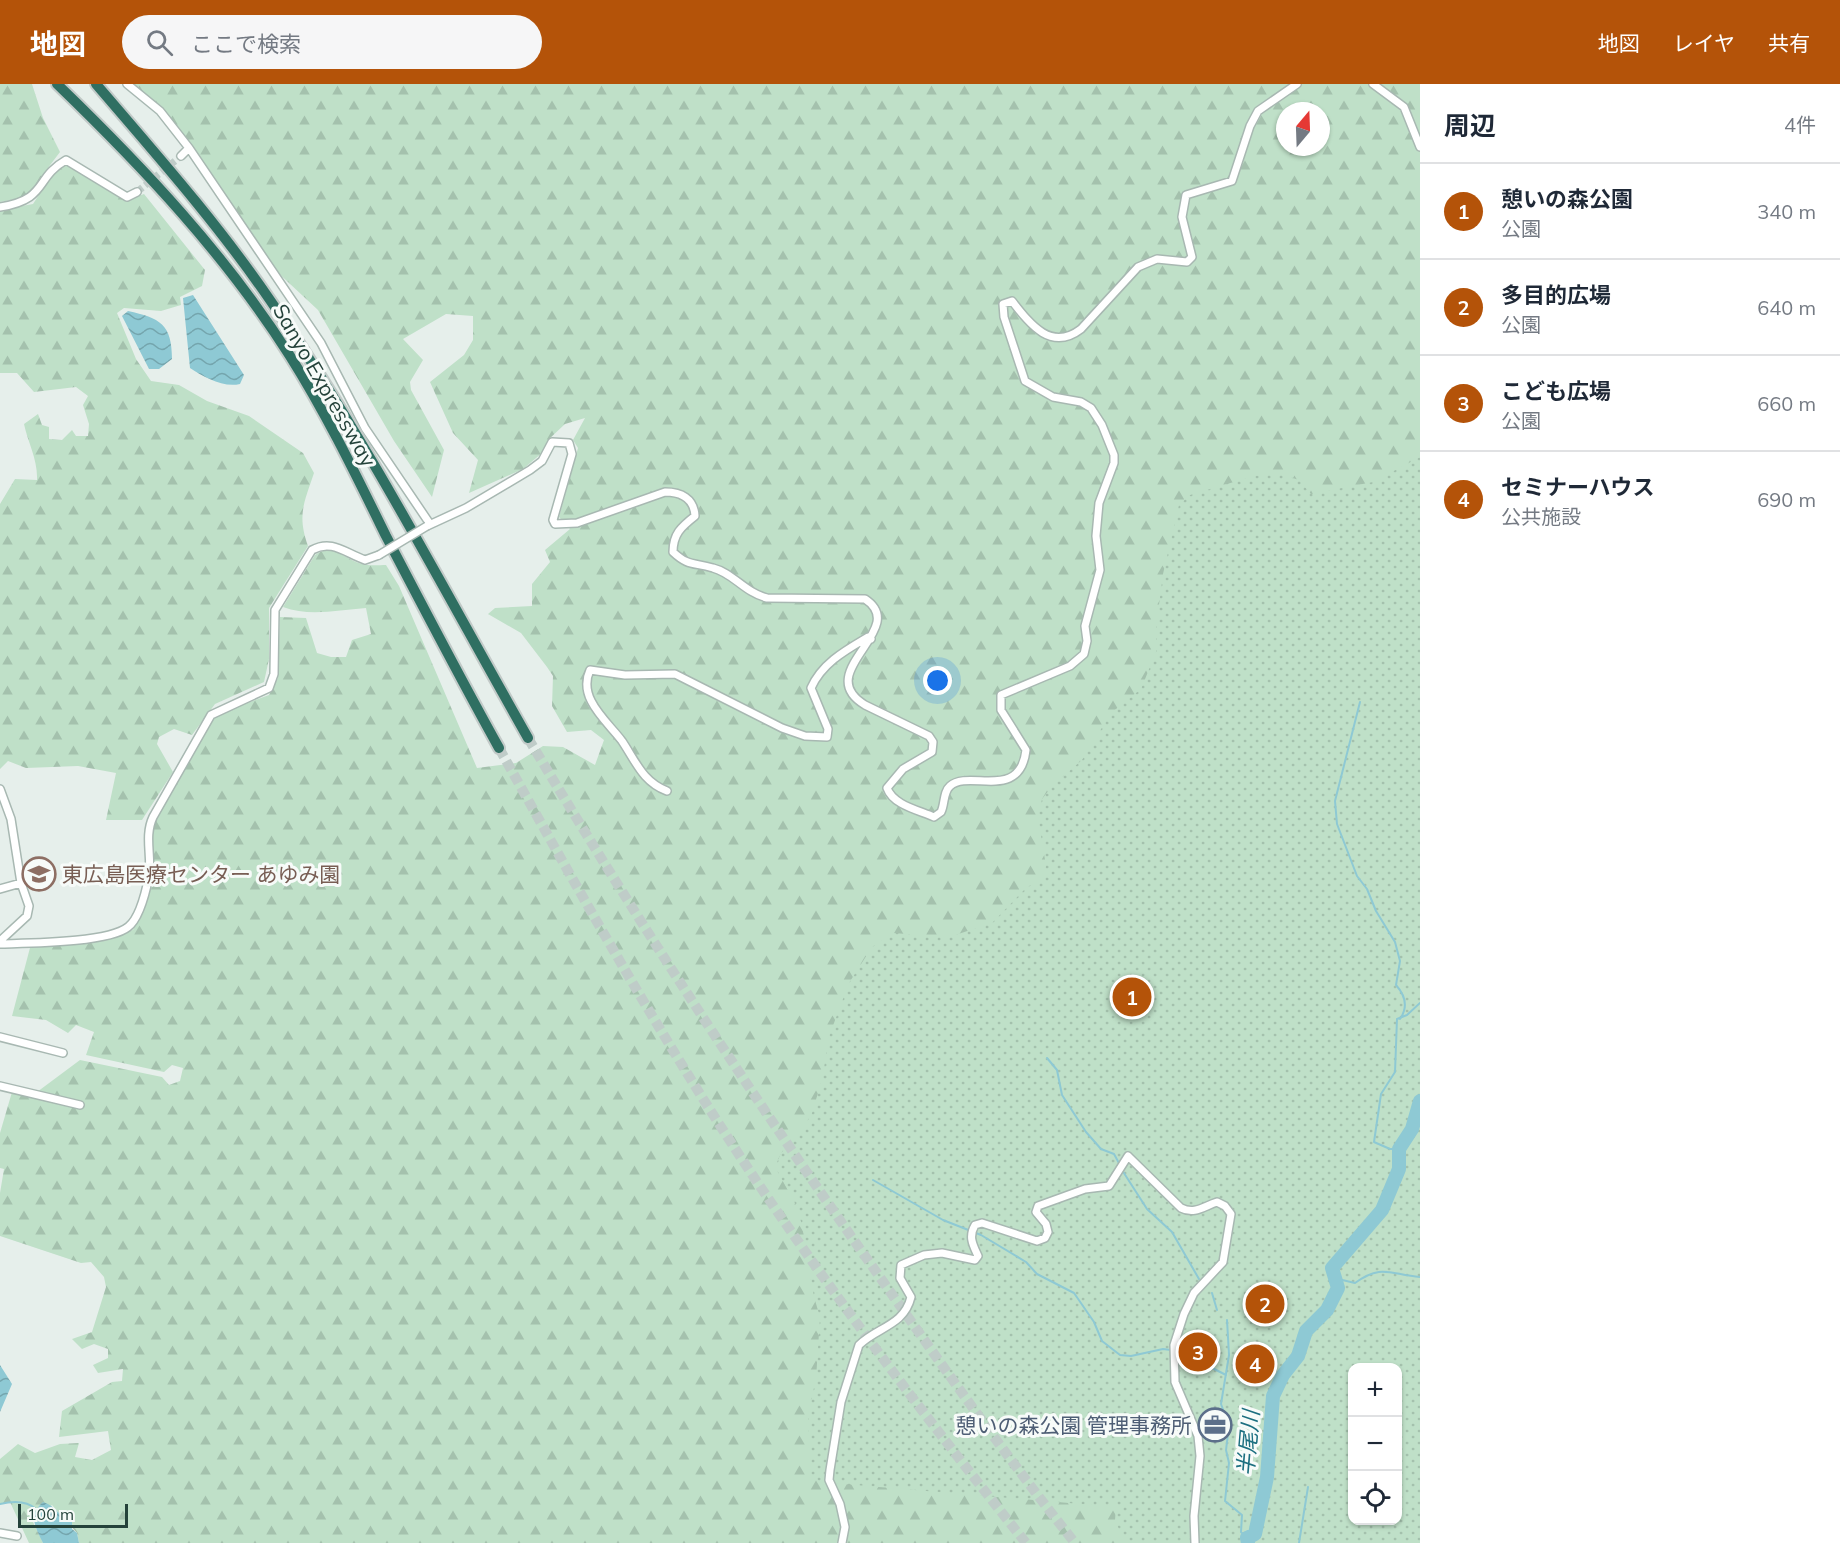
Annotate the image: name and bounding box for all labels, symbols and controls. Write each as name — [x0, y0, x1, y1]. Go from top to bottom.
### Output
search box — [122, 15, 542, 69]
text: 地図 — [30, 26, 86, 61]
icon: search — [143, 26, 176, 59]
text: ここで検索 — [191, 30, 301, 58]
text: 地図 — [1598, 30, 1640, 56]
text: レイヤ — [1673, 30, 1735, 56]
text: 共有 — [1768, 30, 1810, 56]
north arrow — [1276, 102, 1330, 156]
text: 周辺 — [1444, 109, 1496, 142]
text: 4件 — [1784, 112, 1816, 137]
text: 憩いの森公園 — [1501, 185, 1633, 213]
text: 1 — [1458, 199, 1470, 224]
text: 340 m — [1757, 199, 1816, 224]
text: 公園 — [1501, 216, 1541, 241]
text: 多目的広場 — [1501, 281, 1611, 309]
text: 2 — [1458, 295, 1470, 320]
text: 640 m — [1757, 295, 1816, 320]
street label: Sanyo Expressway — [268, 299, 382, 471]
text: 公園 — [1501, 312, 1541, 337]
text: こども広場 — [1501, 377, 1611, 405]
text: 3 — [1458, 391, 1470, 416]
text: 660 m — [1757, 391, 1816, 416]
text: 公園 — [1501, 408, 1541, 433]
text: セミナーハウス — [1501, 473, 1655, 501]
text: 4 — [1458, 487, 1470, 512]
text: 690 m — [1757, 487, 1816, 512]
text: 公共施設 — [1501, 504, 1581, 529]
your location — [923, 666, 952, 695]
school or university icon: 東広島医療センター あゆみ園 — [21, 856, 57, 892]
place label: 東広島医療センター あゆみ園 — [62, 861, 340, 887]
pin: 1 — [1112, 974, 1152, 1020]
pin: 2 — [1246, 1282, 1284, 1326]
pin: 3 — [1178, 1330, 1218, 1374]
pin: 4 — [1236, 1342, 1274, 1386]
map controls — [1348, 1363, 1402, 1525]
button: + — [1348, 1363, 1402, 1417]
office icon: 憩いの森公園 管理事務所 — [1197, 1407, 1233, 1443]
water label: 半尾川 — [1231, 1407, 1265, 1477]
place label: 憩いの森公園 管理事務所 — [956, 1412, 1192, 1438]
button: − — [1348, 1417, 1402, 1471]
button: locate — [1348, 1471, 1402, 1525]
scale bar — [18, 1501, 128, 1528]
text: 100 m — [27, 1504, 74, 1524]

